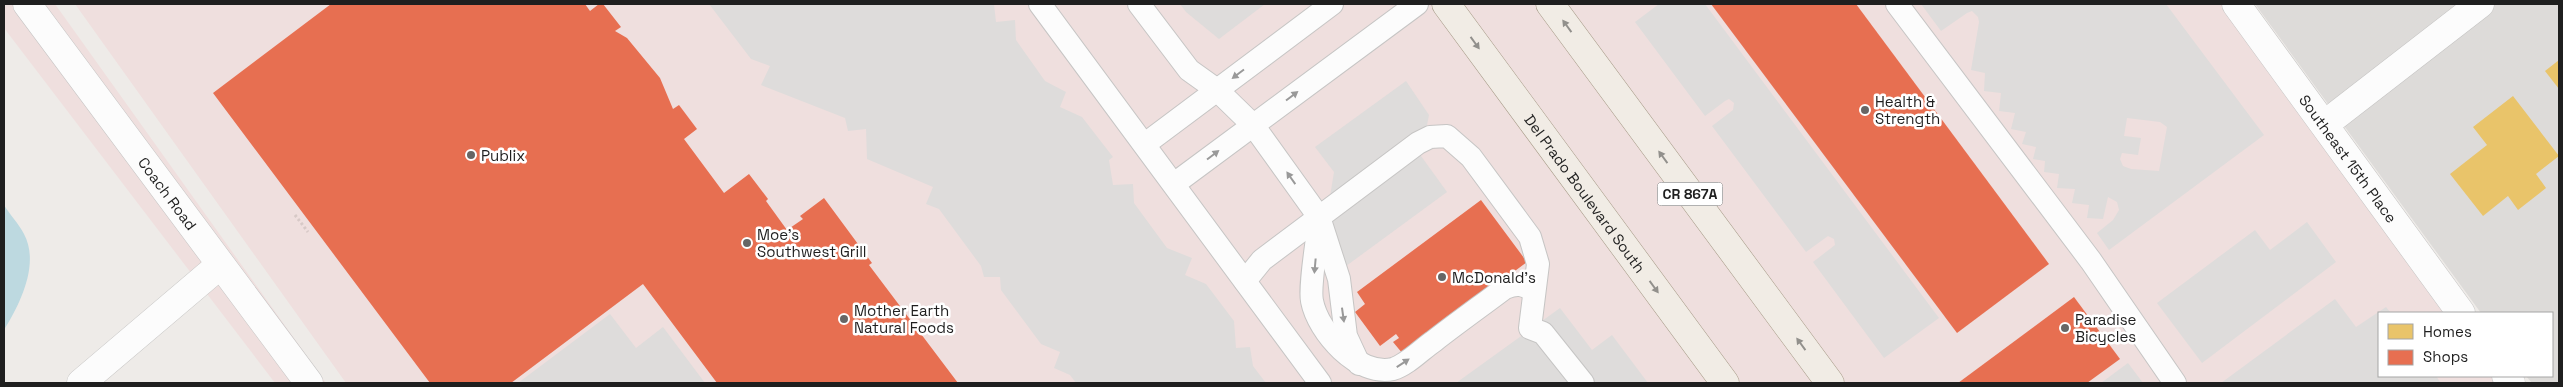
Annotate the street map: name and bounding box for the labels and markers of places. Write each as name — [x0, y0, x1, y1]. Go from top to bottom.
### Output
place label: Health & Strength — [1875, 92, 1940, 128]
marker: Health & Strength — [1859, 104, 1871, 116]
place label: Publix — [481, 146, 525, 165]
marker: Publix — [465, 149, 477, 161]
place label: Moe's Southwest Grill — [757, 225, 866, 261]
marker: Moe's Southwest Grill — [741, 237, 753, 249]
place label: McDonald's — [1452, 268, 1536, 287]
marker: McDonald's — [1436, 271, 1448, 283]
place label: Mother Earth Natural Foods — [854, 301, 954, 337]
place label: Paradise Bicycles — [2075, 310, 2137, 346]
marker: Mother Earth Natural Foods — [838, 313, 850, 325]
marker: Paradise Bicycles — [2059, 322, 2071, 334]

